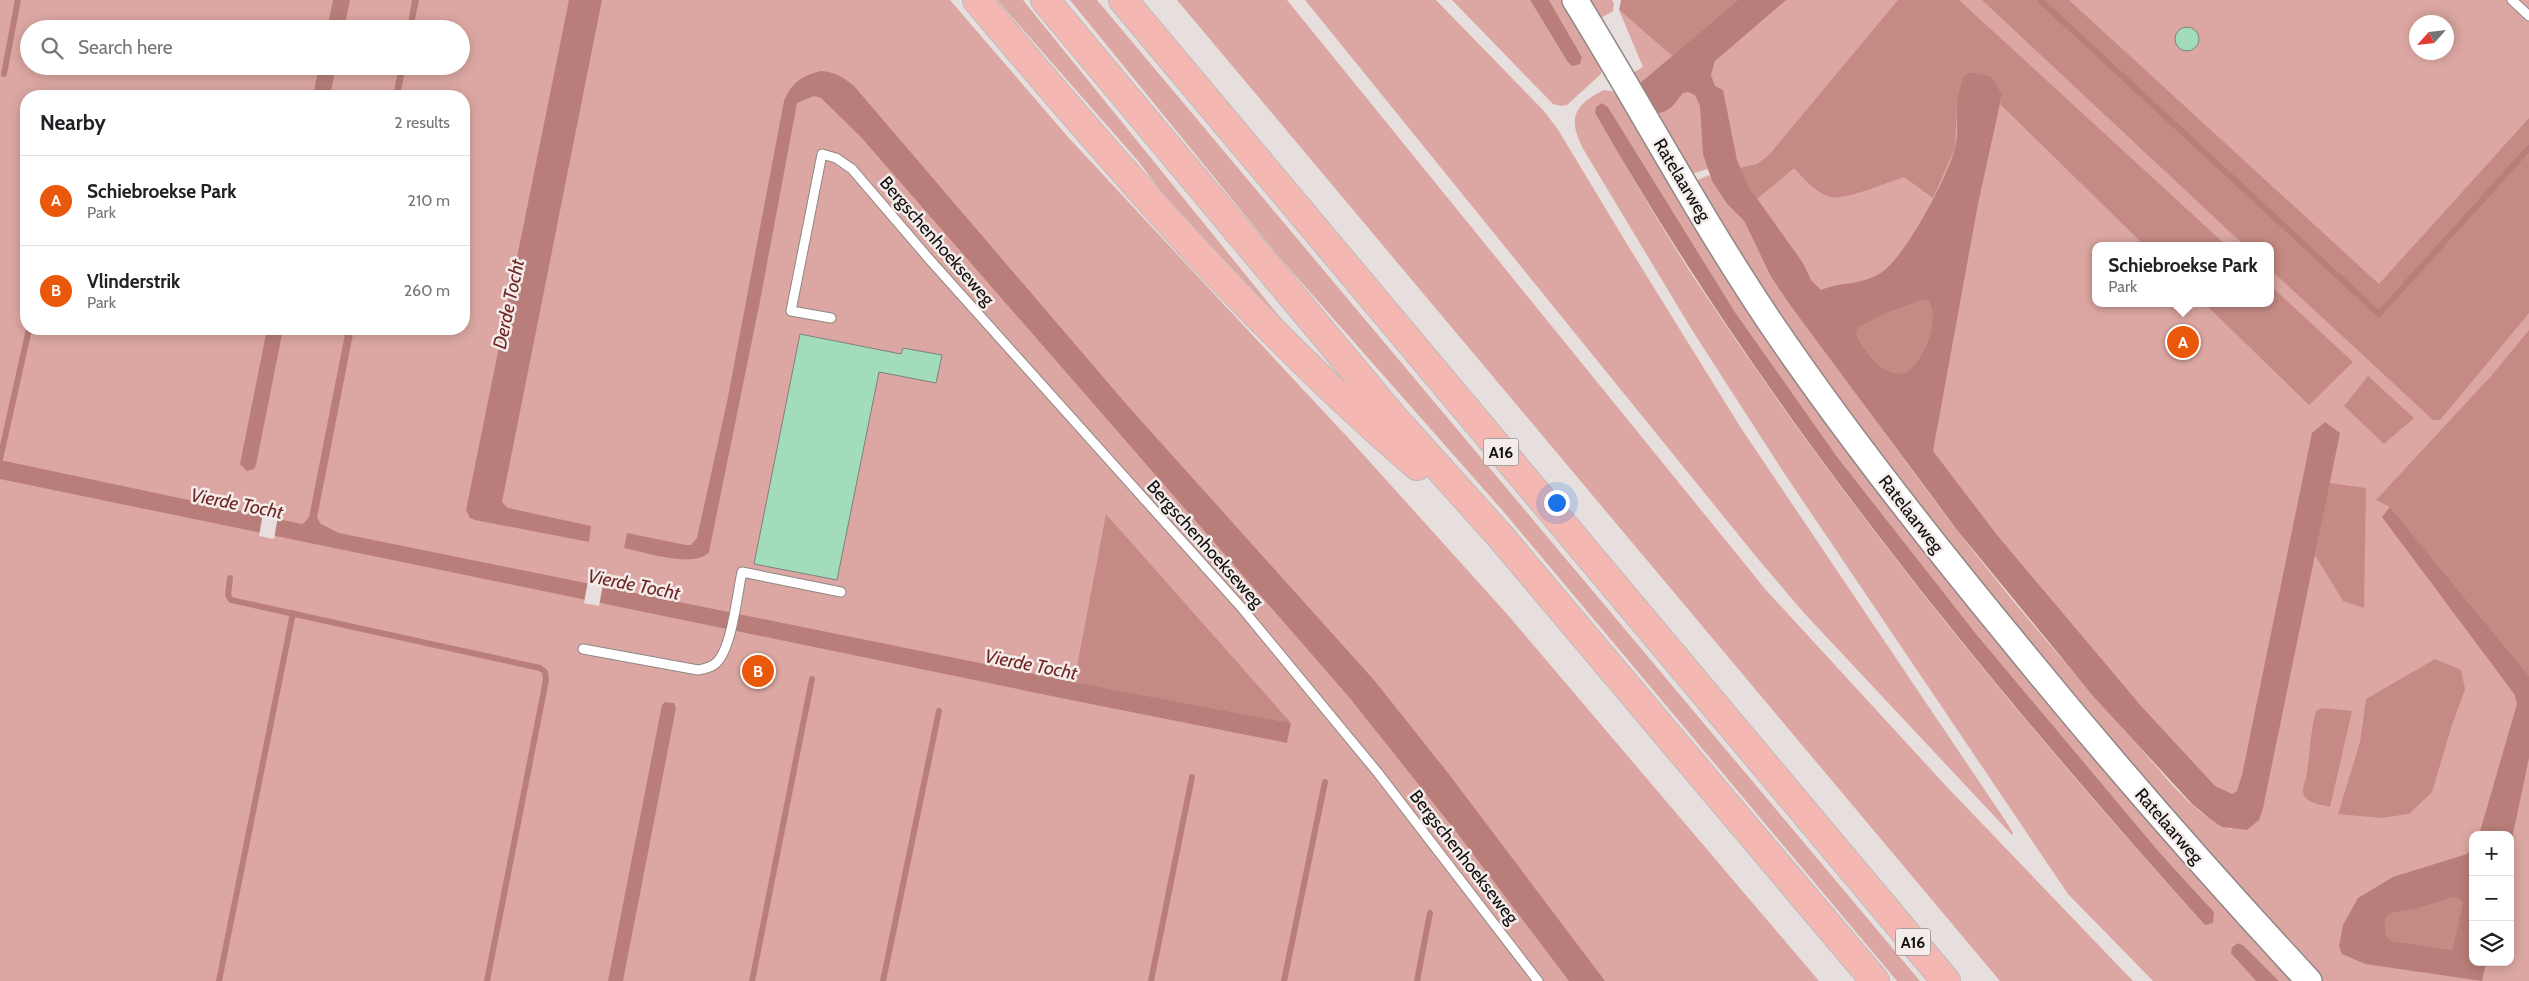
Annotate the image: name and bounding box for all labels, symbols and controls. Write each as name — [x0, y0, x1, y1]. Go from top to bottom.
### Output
north arrow — [2409, 15, 2454, 60]
search box — [20, 20, 470, 75]
icon: search — [38, 34, 66, 62]
text: Search here — [78, 36, 172, 59]
text: Nearby — [40, 110, 106, 135]
text: 2 results — [394, 113, 450, 132]
street label: Ratelaarweg — [1649, 135, 1716, 226]
street label: Bergschenhoekseweg — [875, 172, 1000, 311]
text: Schiebroekse Park — [87, 180, 236, 203]
text: A — [51, 191, 61, 210]
text: 210 m — [408, 191, 450, 210]
text: Park — [87, 203, 116, 222]
popup — [2092, 242, 2274, 307]
text: Schiebroekse Park — [2108, 254, 2258, 277]
water label: Derde Tocht — [488, 256, 529, 351]
text: Vlinderstrik — [87, 270, 180, 293]
text: Park — [2108, 277, 2137, 296]
text: B — [51, 281, 61, 300]
text: 260 m — [404, 281, 450, 300]
text: Park — [87, 293, 116, 312]
pin: A — [2167, 323, 2199, 361]
road number: A16 — [1484, 438, 1518, 466]
street label: Ratelaarweg — [1874, 471, 1949, 558]
street label: Bergschenhoekseweg — [1142, 476, 1269, 613]
water label: Vierde Tocht — [189, 483, 286, 524]
your location — [1544, 490, 1570, 516]
water label: Vierde Tocht — [586, 564, 683, 605]
water label: Vierde Tocht — [983, 644, 1080, 685]
pin: B — [742, 652, 774, 690]
street label: Ratelaarweg — [2130, 784, 2208, 869]
street label: Bergschenhoekseweg — [1405, 786, 1524, 929]
map controls — [2469, 831, 2514, 966]
button: + — [2469, 831, 2514, 876]
button: − — [2469, 876, 2514, 921]
button: layers — [2469, 921, 2514, 966]
road number: A16 — [1896, 929, 1930, 956]

